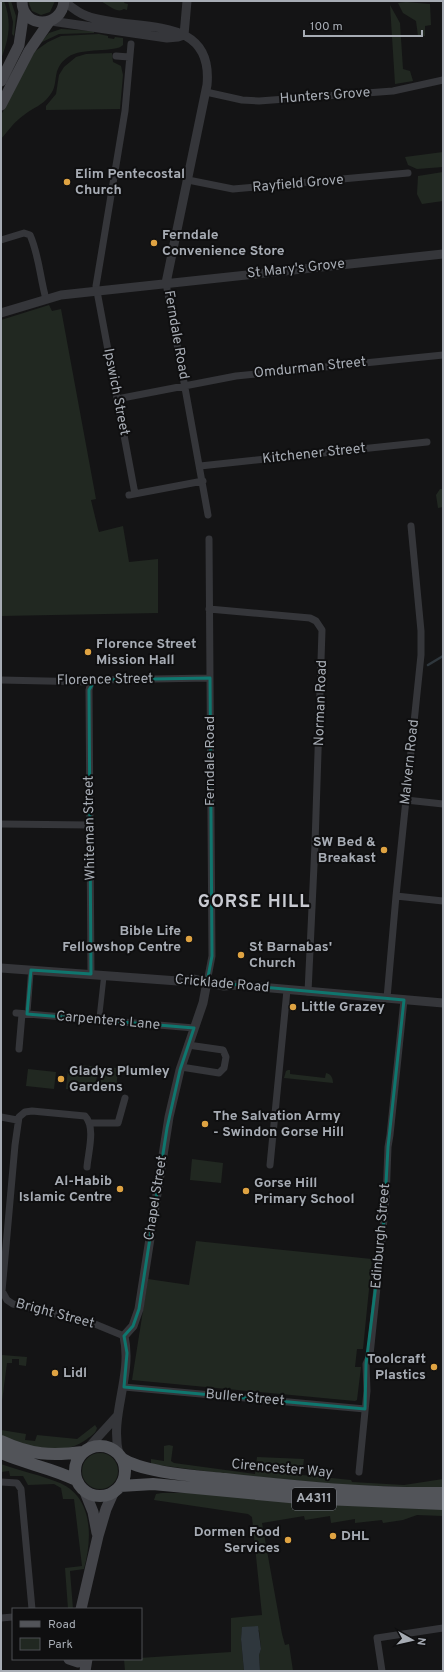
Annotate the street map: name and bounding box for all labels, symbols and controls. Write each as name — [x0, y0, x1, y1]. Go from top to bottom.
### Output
scale bar — [304, 12, 422, 38]
text: 100 m — [310, 19, 343, 35]
street label: Hunters Grove — [279, 84, 371, 108]
place label: Elim Pentecostal Church — [75, 166, 185, 199]
street label: Rayfield Grove — [252, 172, 344, 196]
marker: Elim Pentecostal Church — [62, 177, 72, 187]
place label: Ferndale Convenience Store — [162, 227, 285, 260]
marker: Ferndale Convenience Store — [149, 238, 159, 248]
street label: St Mary's Grove — [246, 255, 346, 283]
street label: Ferndale Road — [160, 289, 192, 381]
street label: Ipswich Street — [99, 347, 133, 437]
street label: Omdurman Street — [253, 354, 367, 382]
street label: Kitchener Street — [262, 440, 366, 468]
place label: Florence Street Mission Hall — [96, 636, 197, 669]
marker: Florence Street Mission Hall — [83, 647, 93, 657]
street label: Norman Road — [311, 660, 331, 746]
street label: Florence Street — [57, 671, 153, 689]
street label: Ferndale Road — [202, 716, 219, 806]
street label: Malvern Road — [397, 719, 423, 805]
street label: Whiteman Street — [81, 775, 99, 881]
place label: SW Bed & Breakast — [313, 834, 376, 867]
marker: SW Bed & Breakast — [379, 845, 389, 855]
district label: GORSE HILL — [198, 891, 310, 914]
place label: Bible Life Fellowshop Centre — [62, 923, 181, 956]
marker: Bible Life Fellowshop Centre — [184, 934, 194, 944]
place label: St Barnabas' Church — [249, 939, 332, 972]
marker: St Barnabas' Church — [236, 950, 246, 960]
street label: Cricklade Road — [174, 971, 270, 997]
place label: Little Grazey — [301, 999, 385, 1016]
marker: Little Grazey — [288, 1002, 298, 1012]
street label: Carpenters Lane — [55, 1008, 161, 1034]
place label: Gladys Plumley Gardens — [69, 1063, 170, 1096]
marker: Gladys Plumley Gardens — [56, 1074, 66, 1084]
place label: The Salvation Army - Swindon Gorse Hill — [213, 1108, 344, 1141]
marker: The Salvation Army - Swindon Gorse Hill — [200, 1119, 210, 1129]
street label: Chapel Street — [141, 1154, 171, 1242]
place label: Al-Habib Islamic Centre — [19, 1173, 112, 1206]
place label: Gorse Hill Primary School — [254, 1175, 355, 1208]
street label: Edinburgh Street — [368, 1183, 394, 1289]
marker: Al-Habib Islamic Centre — [115, 1184, 125, 1194]
marker: Gorse Hill Primary School — [241, 1186, 251, 1196]
street label: Bright Street — [14, 1295, 96, 1333]
place label: Toolcraft Plastics — [367, 1351, 426, 1384]
marker: Toolcraft Plastics — [429, 1362, 439, 1372]
place label: Lidl — [63, 1365, 87, 1382]
marker: Lidl — [50, 1368, 60, 1378]
street label: Buller Street — [205, 1386, 285, 1410]
street label: Cirencester Way — [231, 1456, 333, 1482]
road number: A4311 — [292, 1488, 336, 1510]
place label: Dormen Food Services — [194, 1524, 280, 1557]
place label: DHL — [341, 1528, 369, 1545]
marker: DHL — [328, 1531, 338, 1541]
marker: Dormen Food Services — [283, 1535, 293, 1545]
legend — [12, 1608, 142, 1660]
text: Road — [48, 1617, 76, 1633]
north arrow — [392, 1620, 432, 1660]
text: N — [413, 1636, 428, 1646]
text: Park — [48, 1637, 73, 1653]

